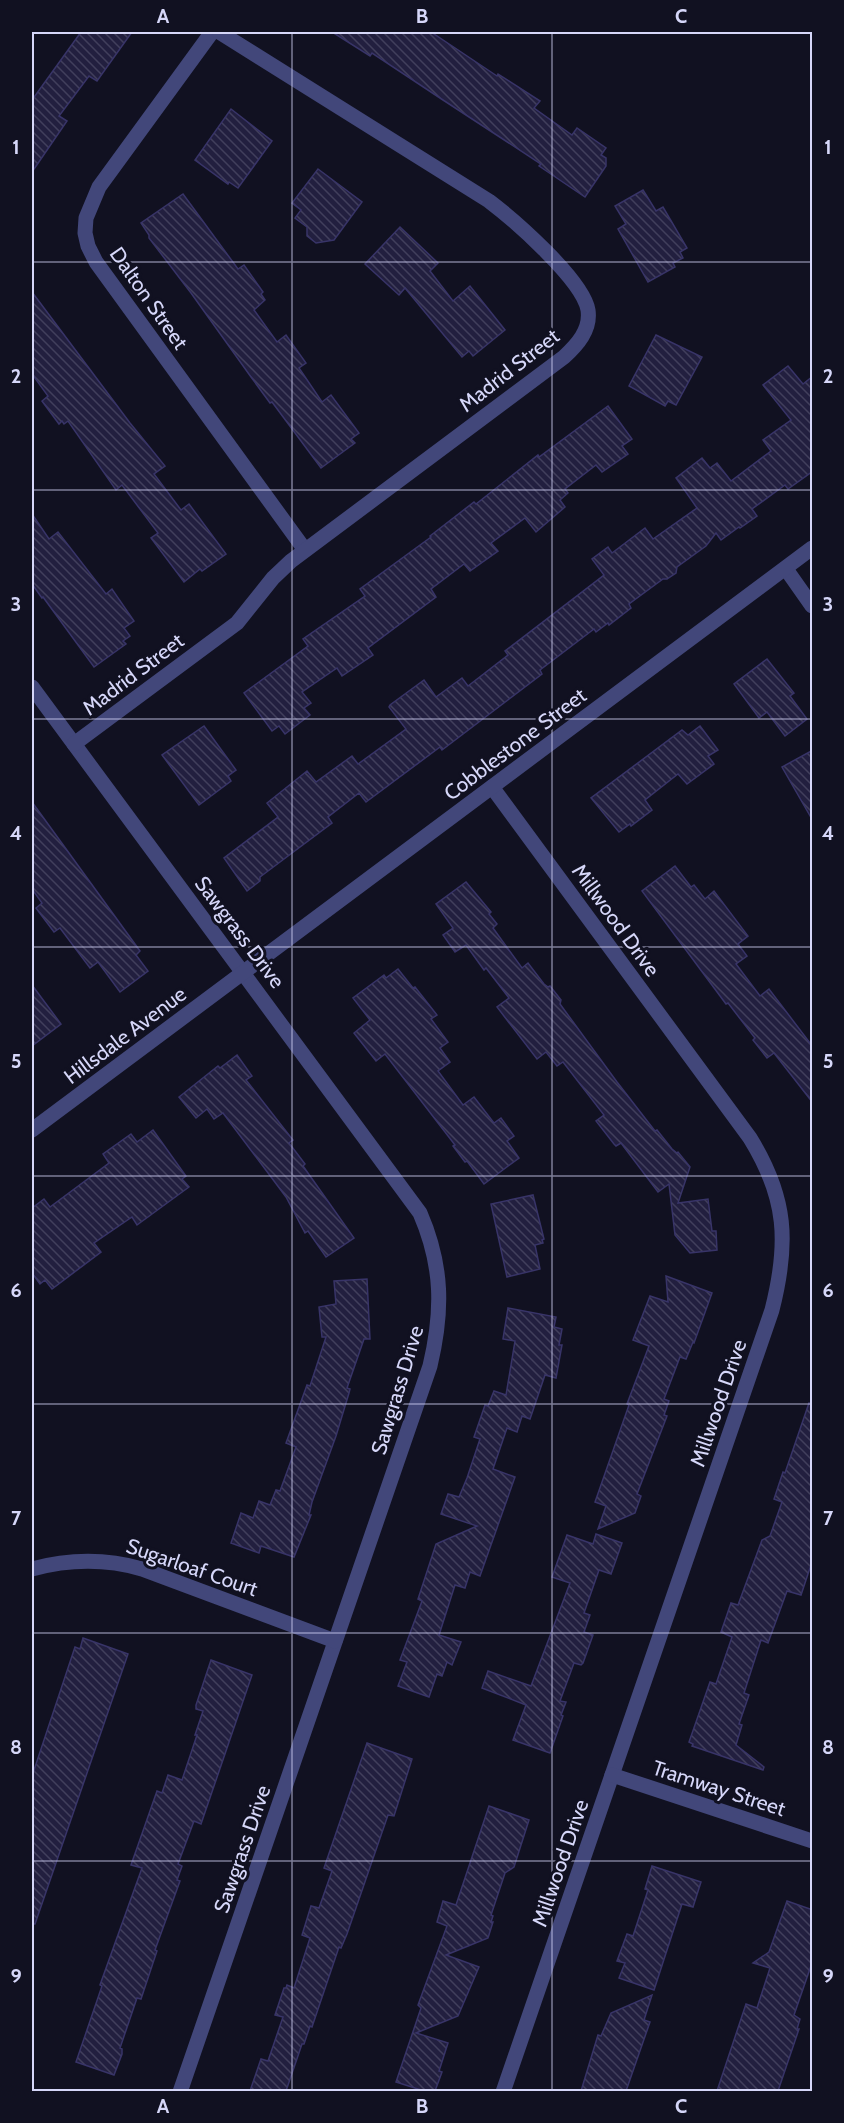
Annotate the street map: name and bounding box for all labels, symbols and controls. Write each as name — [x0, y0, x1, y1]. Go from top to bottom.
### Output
text: A — [157, 4, 170, 28]
text: B — [416, 4, 428, 28]
text: C — [675, 4, 687, 28]
text: 1 — [12, 135, 20, 159]
text: 1 — [824, 135, 832, 159]
street label: Dalton Street — [105, 242, 193, 354]
street label: Madrid Street — [454, 323, 564, 417]
text: 2 — [11, 364, 21, 388]
text: 2 — [823, 364, 833, 388]
text: 3 — [11, 592, 21, 616]
text: 3 — [823, 592, 833, 616]
street label: Madrid Street — [78, 628, 188, 720]
street label: Cobblestone Street — [439, 682, 591, 806]
text: 4 — [10, 821, 22, 845]
text: 4 — [822, 821, 834, 845]
street label: Millwood Drive — [567, 859, 665, 981]
street label: Sawgrass Drive — [190, 871, 290, 993]
street label: Hillsdale Avenue — [59, 981, 191, 1089]
text: 5 — [11, 1049, 21, 1073]
text: 5 — [823, 1049, 833, 1073]
text: 6 — [10, 1278, 22, 1302]
text: 6 — [822, 1278, 834, 1302]
street label: Sawgrass Drive — [366, 1322, 429, 1458]
street label: Millwood Drive — [685, 1336, 752, 1470]
text: 7 — [11, 1506, 22, 1530]
text: 7 — [823, 1506, 834, 1530]
street label: Sugarloaf Court — [123, 1533, 261, 1601]
text: 8 — [10, 1735, 22, 1759]
text: 8 — [822, 1735, 834, 1759]
street label: Tramway Street — [649, 1755, 789, 1821]
street label: Sawgrass Drive — [208, 1782, 276, 1916]
street label: Millwood Drive — [527, 1796, 594, 1930]
text: 9 — [10, 1964, 22, 1988]
text: 9 — [822, 1964, 834, 1988]
text: A — [157, 2094, 170, 2118]
text: B — [416, 2094, 428, 2118]
text: C — [675, 2094, 687, 2118]

